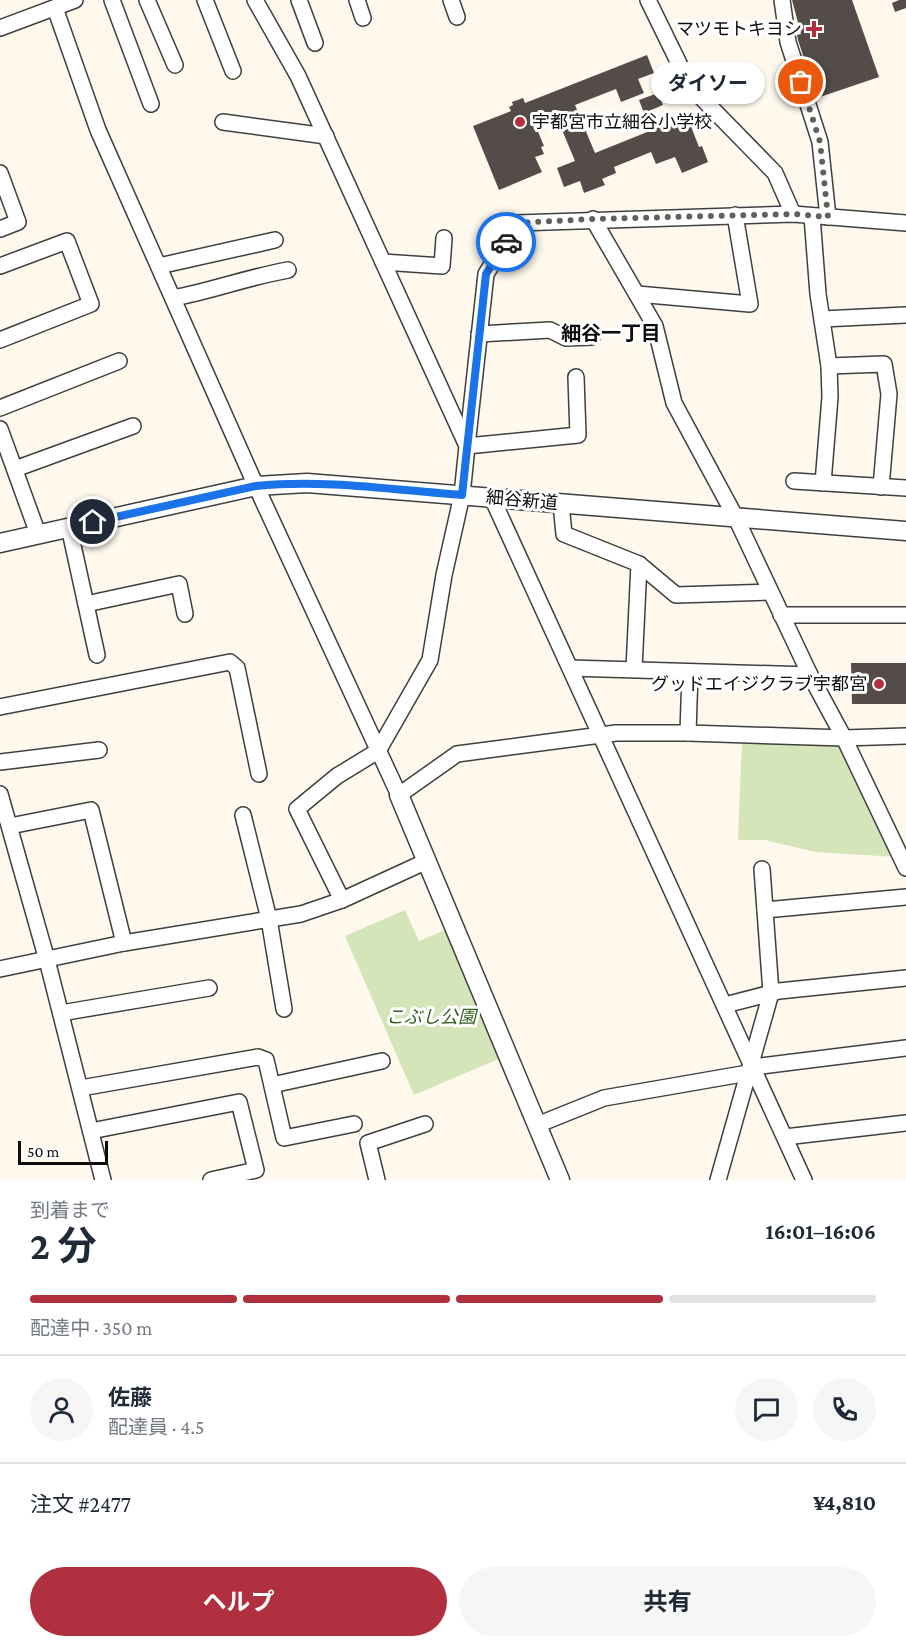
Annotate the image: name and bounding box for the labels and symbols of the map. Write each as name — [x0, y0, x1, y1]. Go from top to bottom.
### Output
place label: マツモトキヨシ — [676, 19, 802, 39]
marker: マツモトキヨシ — [807, 22, 821, 36]
pin — [775, 56, 826, 107]
callout: ダイソー — [651, 61, 765, 103]
place label: 宇都宮市立細谷小学校 — [532, 112, 712, 132]
marker: 宇都宮市立細谷小学校 — [513, 115, 527, 129]
courier — [476, 212, 536, 272]
district label: 細谷一丁目 — [561, 322, 661, 344]
street label: 細谷新道 — [485, 487, 559, 513]
pin — [67, 496, 118, 547]
place label: グッドエイジクラブ宇都宮 — [651, 674, 867, 694]
marker: グッドエイジクラブ宇都宮 — [872, 677, 886, 691]
park label: こぶし公園 — [386, 1007, 479, 1027]
scale bar — [18, 1138, 108, 1166]

